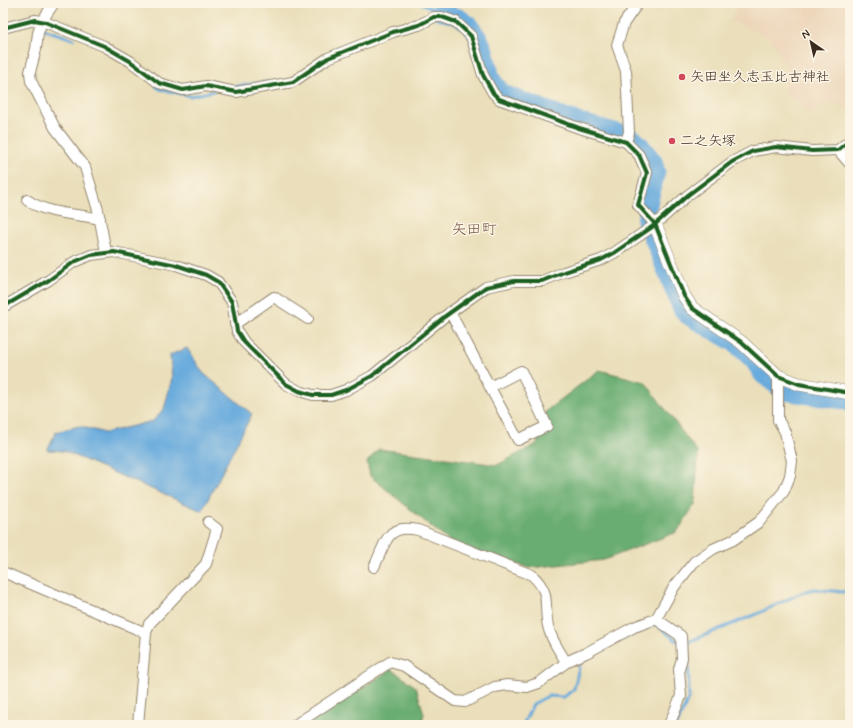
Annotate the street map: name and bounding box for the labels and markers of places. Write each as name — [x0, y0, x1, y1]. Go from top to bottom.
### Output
place label: 矢田坐久志玉比古神社 — [690, 68, 830, 86]
marker: 矢田坐久志玉比古神社 — [677, 72, 687, 82]
place label: 二之矢塚 — [680, 132, 736, 150]
marker: 二之矢塚 — [667, 136, 677, 146]

